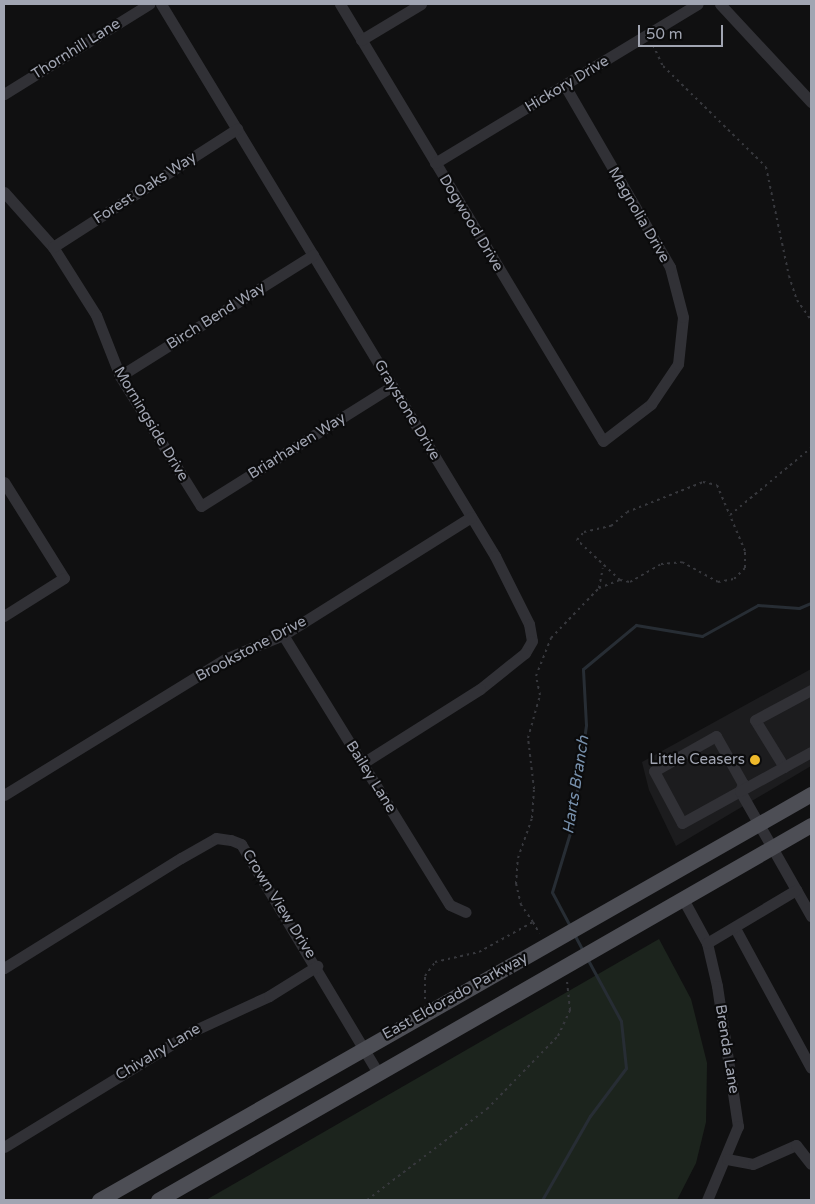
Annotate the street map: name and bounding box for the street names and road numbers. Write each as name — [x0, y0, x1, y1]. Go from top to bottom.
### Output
street label: Thornhill Lane — [28, 15, 124, 83]
street label: Hickory Drive — [522, 52, 612, 116]
street label: Forest Oaks Way — [90, 148, 200, 228]
street label: Magnolia Drive — [604, 164, 674, 266]
street label: Dogwood Drive — [435, 171, 507, 275]
street label: Birch Bend Way — [163, 278, 269, 354]
street label: Graystone Drive — [370, 357, 444, 463]
street label: Morningside Drive — [110, 363, 192, 485]
street label: Briarhaven Way — [245, 409, 349, 483]
street label: Brookstone Drive — [193, 612, 309, 686]
street label: Bailey Lane — [342, 738, 400, 816]
street label: Crown View Drive — [238, 846, 320, 962]
street label: East Eldorado Parkway — [379, 949, 531, 1043]
street label: Brenda Lane — [711, 1003, 743, 1095]
street label: Chivalry Lane — [112, 1020, 204, 1084]

